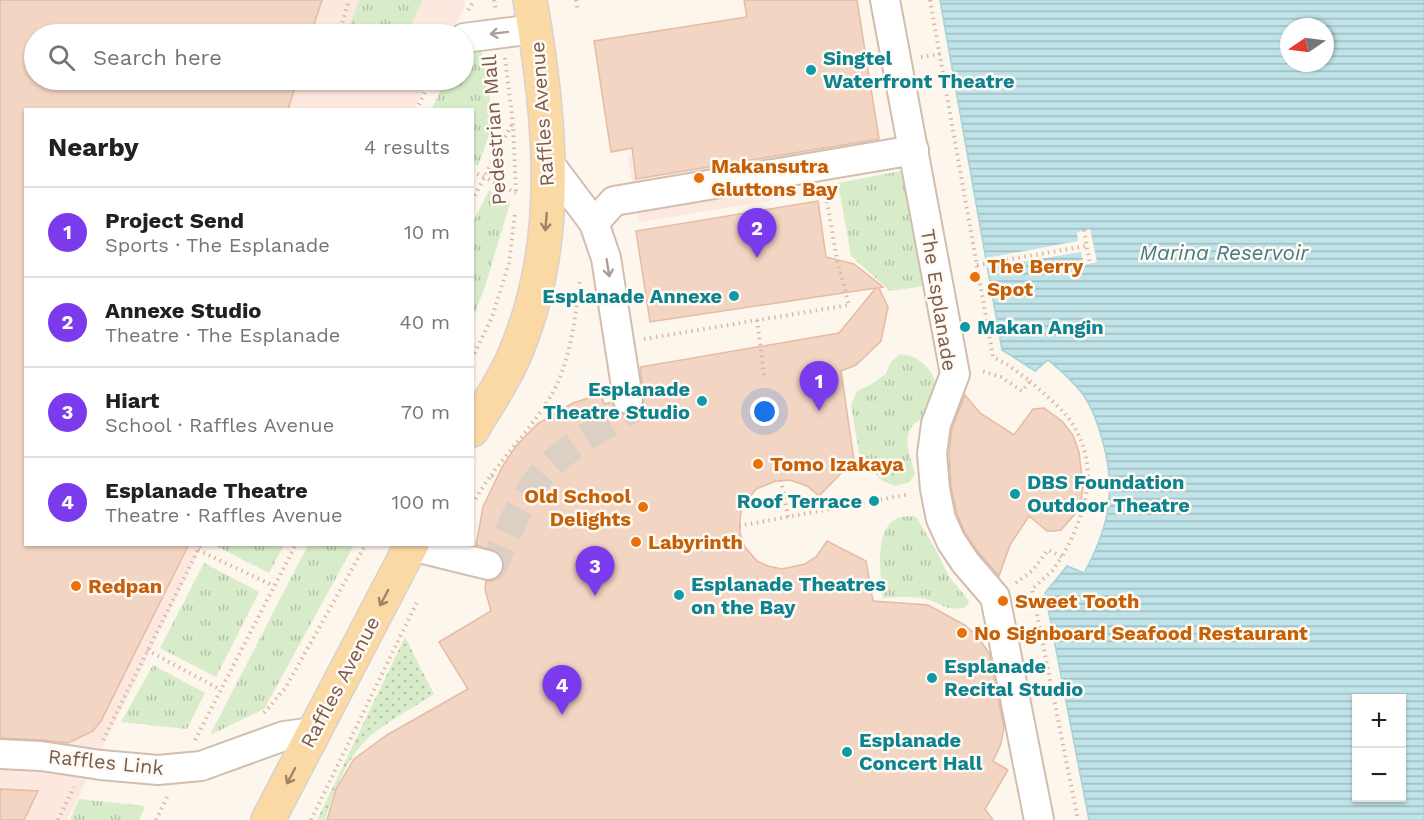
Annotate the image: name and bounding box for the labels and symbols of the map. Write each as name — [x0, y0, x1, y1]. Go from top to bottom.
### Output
north arrow — [1280, 18, 1334, 72]
one-way arrow — [490, 28, 510, 39]
street label: Raffles Avenue — [525, 41, 559, 187]
place label: Singtel Waterfront Theatre — [823, 46, 1015, 93]
street label: Pedestrian Mall — [477, 54, 511, 206]
marker: Singtel Waterfront Theatre — [804, 63, 818, 77]
place label: Makansutra Gluttons Bay — [711, 154, 838, 201]
marker: Makansutra Gluttons Bay — [692, 171, 706, 185]
pin: 2 — [738, 208, 777, 258]
one-way arrow — [540, 211, 551, 231]
street label: The Esplanade — [916, 227, 962, 373]
water label: Marina Reservoir — [1140, 240, 1309, 265]
place label: The Berry Spot — [987, 254, 1084, 301]
one-way arrow — [602, 257, 613, 277]
marker: The Berry Spot — [968, 270, 982, 284]
place label: Esplanade Annexe — [542, 284, 722, 308]
marker: Esplanade Annexe — [727, 289, 741, 303]
place label: Makan Angin — [977, 315, 1104, 339]
marker: Makan Angin — [958, 320, 972, 334]
pin: 1 — [800, 362, 838, 411]
place label: Esplanade Theatre Studio — [543, 377, 690, 424]
marker: Esplanade Theatre Studio — [695, 394, 709, 408]
your location — [750, 397, 779, 426]
place label: Tomo Izakaya — [770, 452, 904, 476]
marker: Tomo Izakaya — [751, 457, 765, 471]
place label: DBS Foundation Outdoor Theatre — [1027, 470, 1190, 517]
place label: Old School Delights — [524, 484, 631, 531]
marker: DBS Foundation Outdoor Theatre — [1008, 487, 1022, 501]
place label: Roof Terrace — [737, 489, 862, 513]
marker: Roof Terrace — [867, 494, 881, 508]
marker: Old School Delights — [636, 500, 650, 514]
place label: Labyrinth — [648, 530, 743, 554]
marker: Labyrinth — [629, 535, 643, 549]
pin: 3 — [576, 546, 614, 596]
place label: Esplanade Theatres on the Bay — [691, 572, 886, 619]
place label: Redpan — [88, 574, 162, 598]
marker: Redpan — [69, 579, 83, 593]
one-way arrow — [378, 588, 389, 606]
marker: Esplanade Theatres on the Bay — [672, 588, 686, 602]
place label: Sweet Tooth — [1015, 589, 1139, 613]
marker: Sweet Tooth — [996, 594, 1010, 608]
street label: Raffles Avenue — [295, 612, 385, 752]
place label: No Signboard Seafood Restaurant — [974, 621, 1308, 645]
marker: No Signboard Seafood Restaurant — [955, 626, 969, 640]
place label: Esplanade Recital Studio — [944, 654, 1083, 701]
pin: 4 — [542, 666, 582, 715]
marker: Esplanade Recital Studio — [925, 671, 939, 685]
place label: Esplanade Concert Hall — [859, 728, 983, 775]
street label: Raffles Link — [47, 744, 165, 780]
marker: Esplanade Concert Hall — [840, 745, 854, 759]
one-way arrow — [285, 767, 297, 784]

